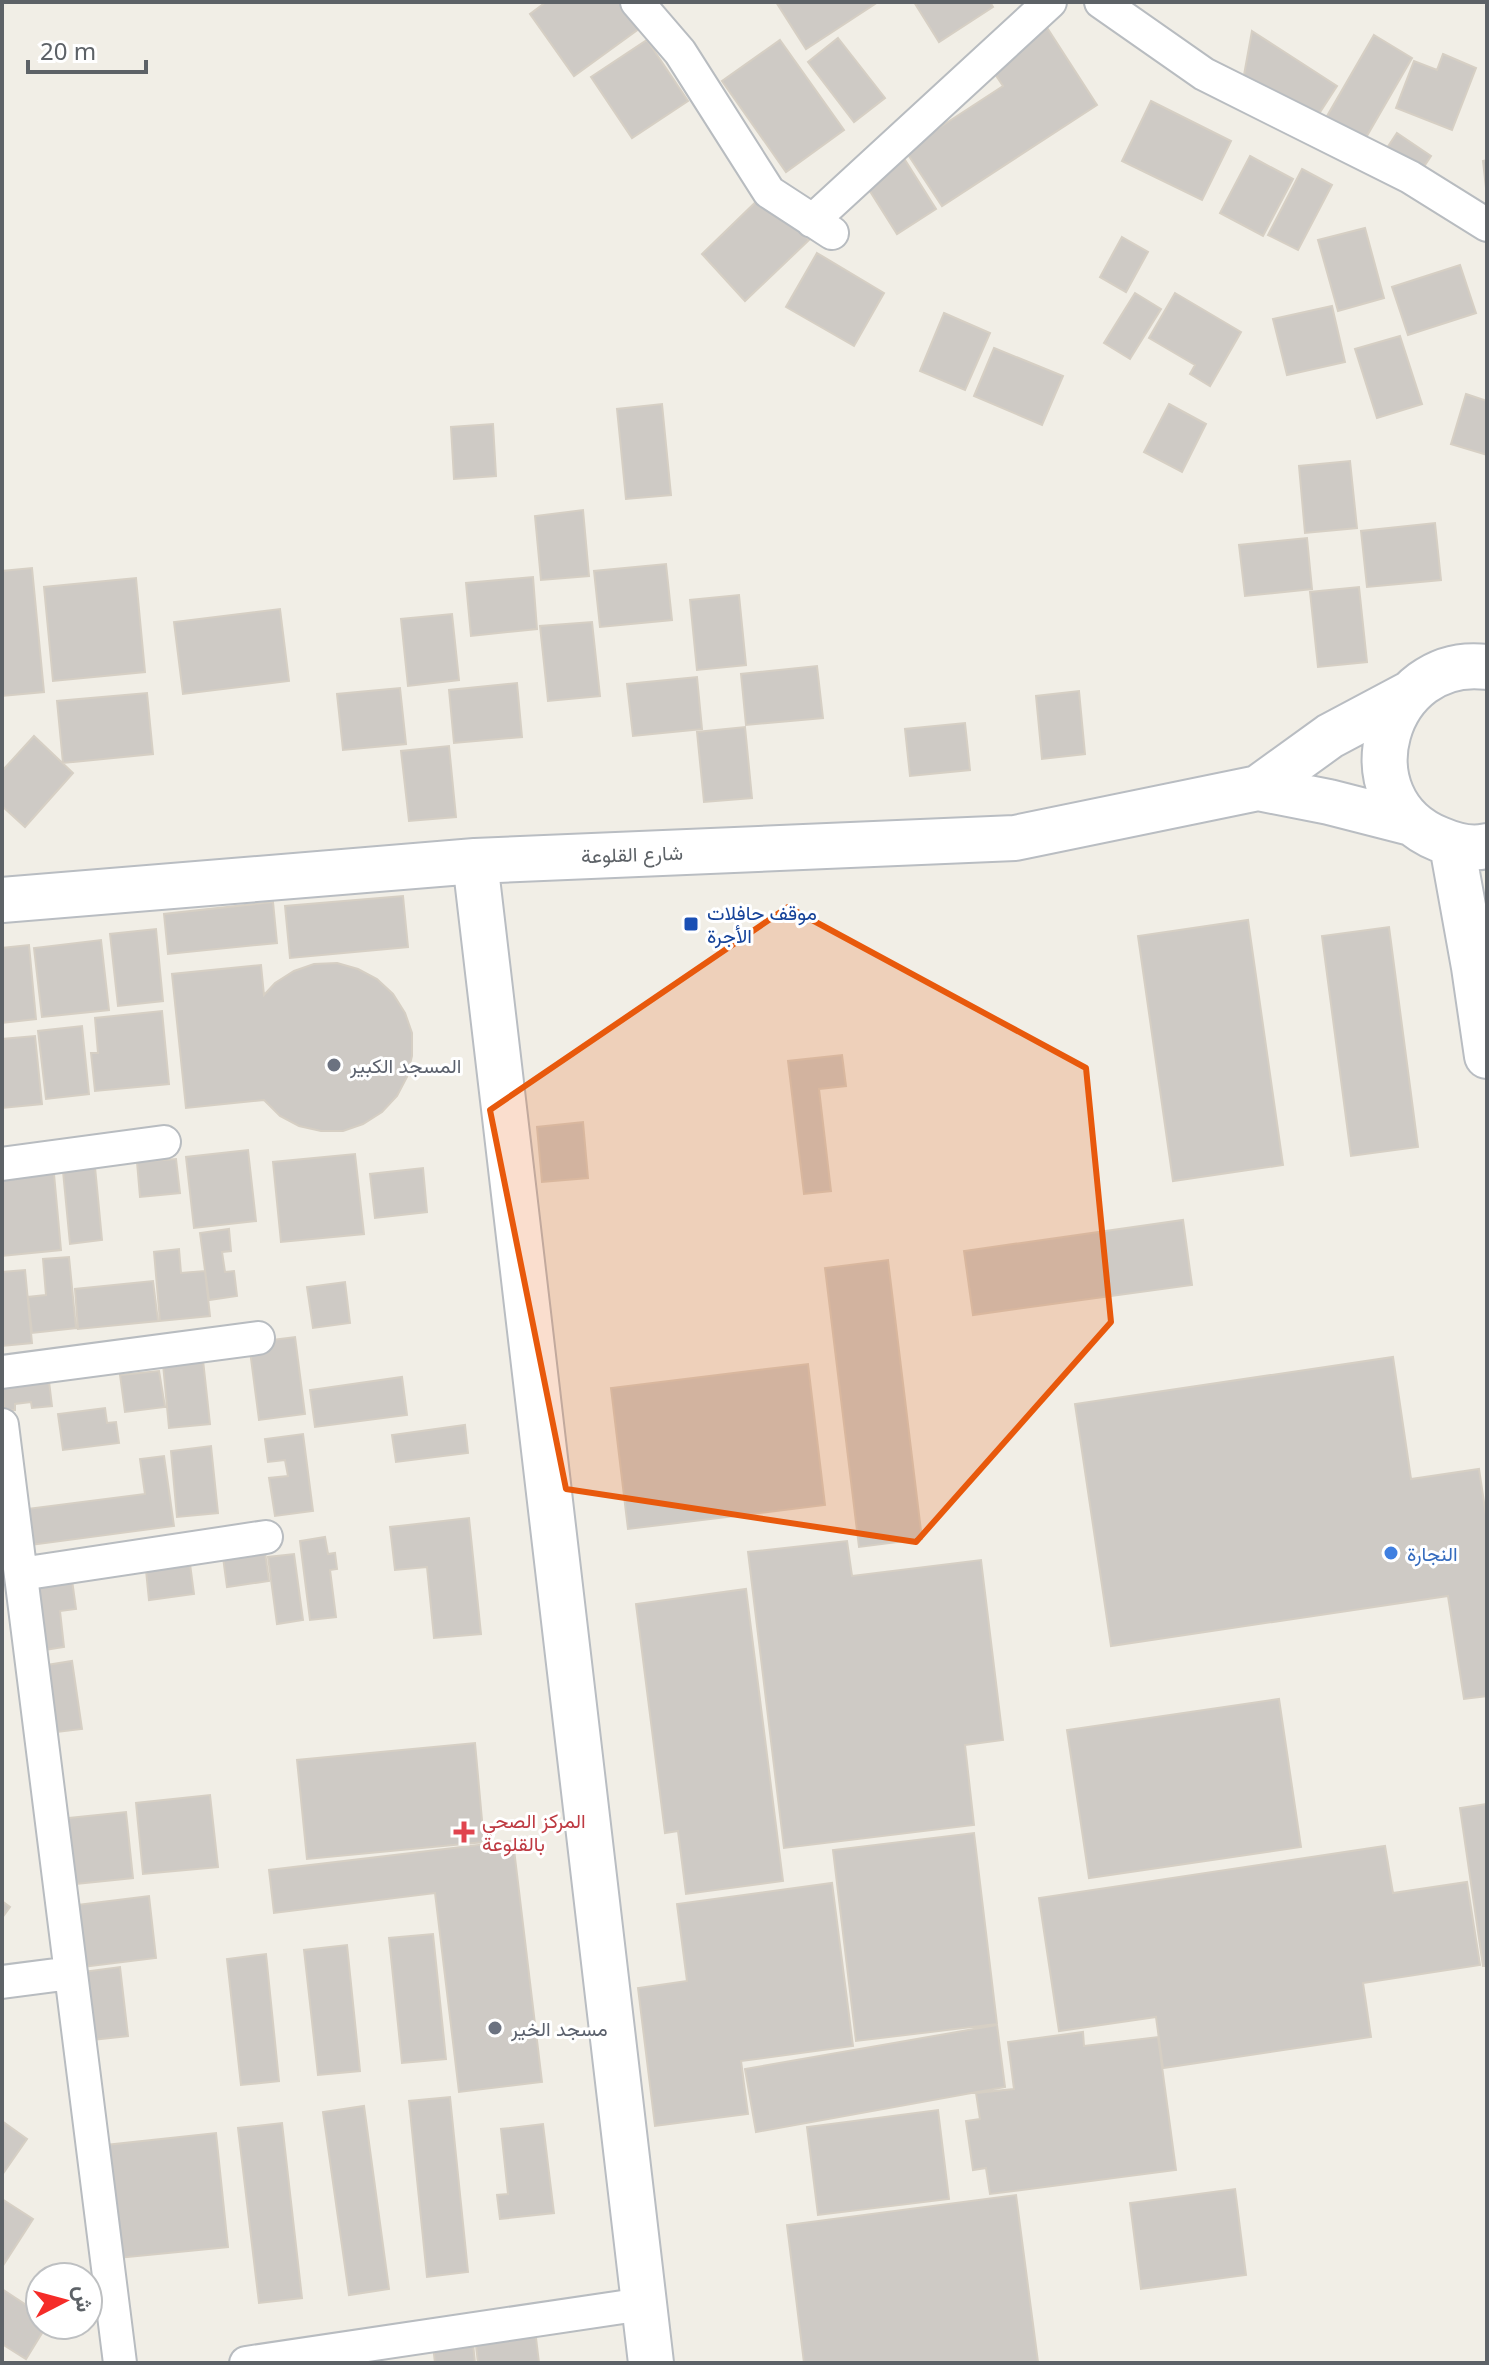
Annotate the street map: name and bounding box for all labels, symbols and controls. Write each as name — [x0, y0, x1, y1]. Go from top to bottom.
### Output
scale bar — [28, 24, 146, 74]
text: 20 m — [40, 34, 96, 67]
street label: شارع القلوعة — [581, 839, 683, 870]
place label: موقف حافلات الأجرة — [707, 899, 817, 949]
marker: موقف حافلات الأجرة — [682, 915, 700, 933]
place label: المسجد الكبير — [349, 1052, 461, 1079]
marker: المسجد الكبير — [325, 1056, 343, 1074]
place label: النجارة — [1407, 1540, 1458, 1567]
marker: النجارة — [1382, 1544, 1400, 1562]
place label: المركز الصحي بالقلوعة — [482, 1807, 586, 1857]
marker: المركز الصحي بالقلوعة — [453, 1821, 475, 1843]
place label: مسجد الخير — [510, 2015, 608, 2042]
marker: مسجد الخير — [486, 2019, 504, 2037]
north arrow — [24, 2261, 104, 2341]
text: ش — [69, 2284, 101, 2314]

